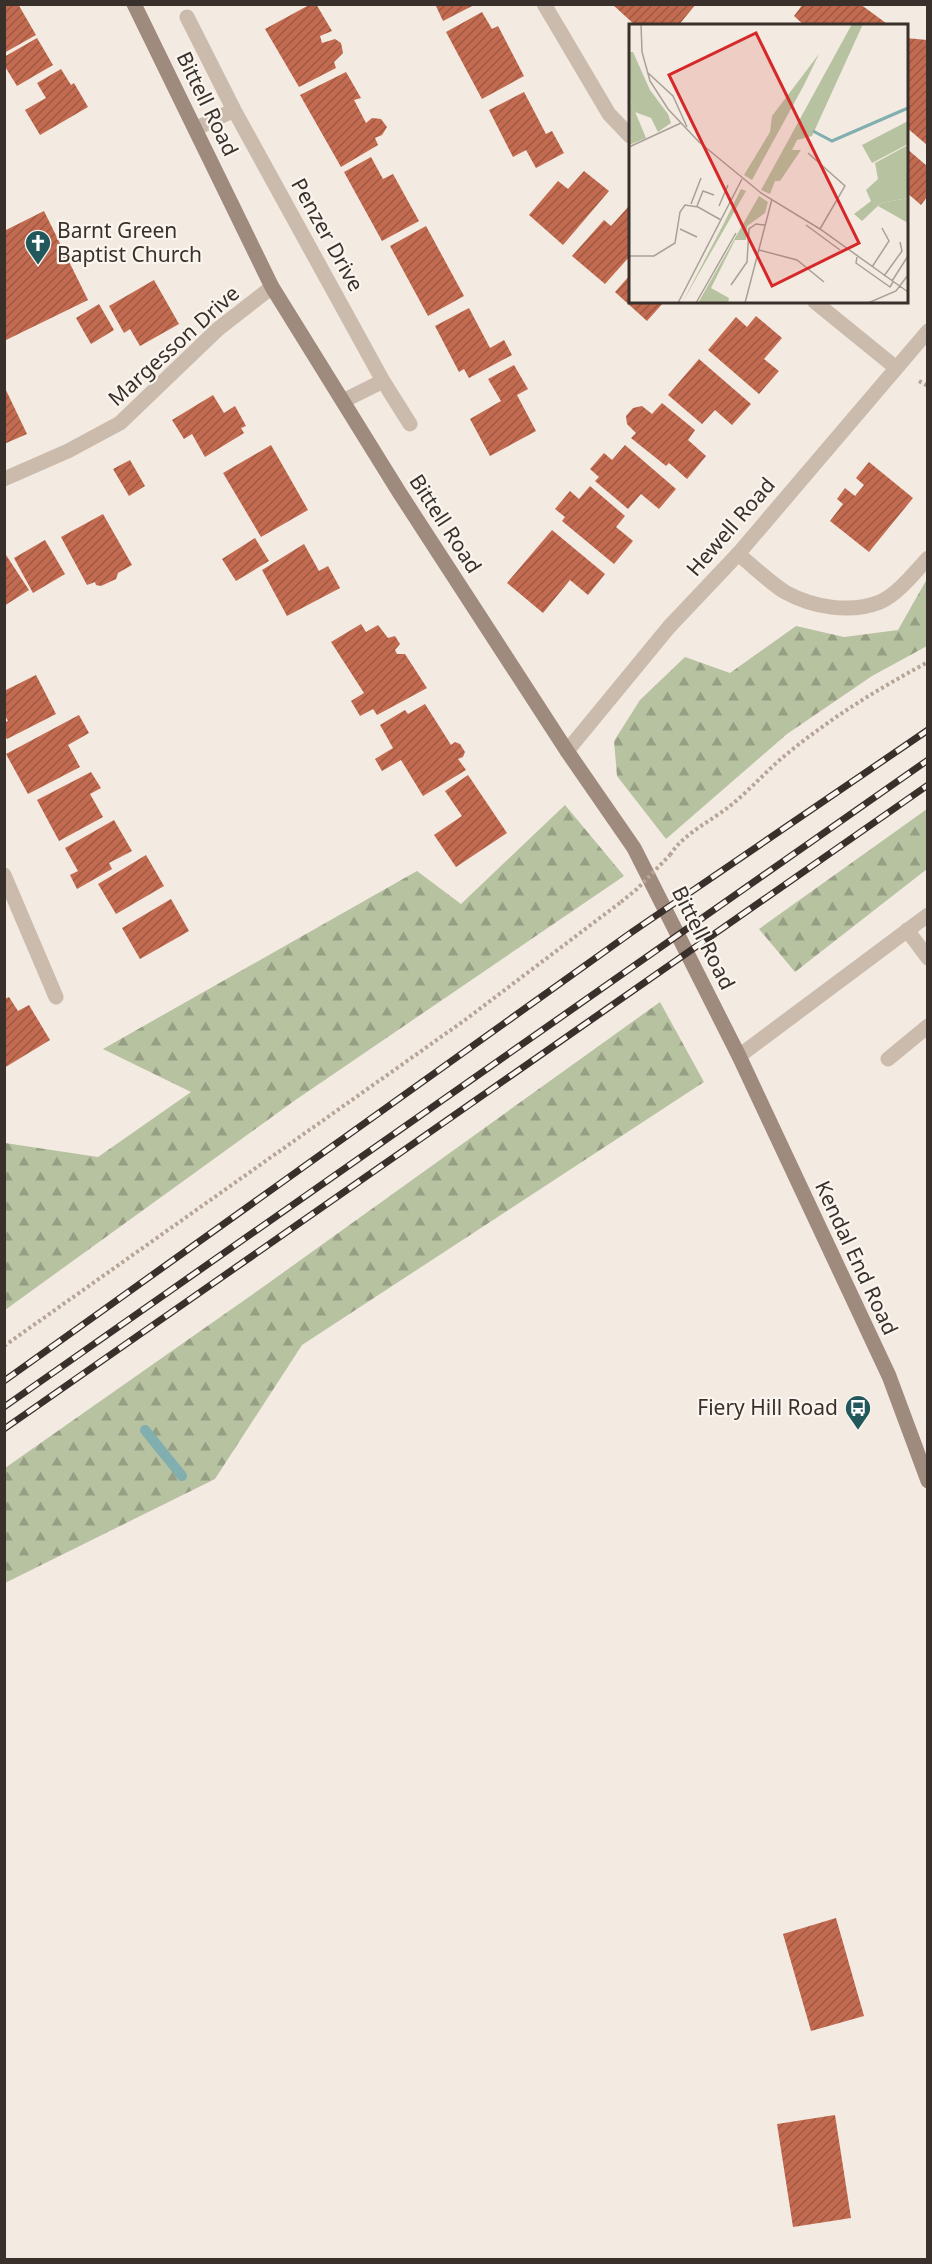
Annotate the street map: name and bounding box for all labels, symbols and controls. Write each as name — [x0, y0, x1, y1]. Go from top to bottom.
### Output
inset map — [629, 24, 908, 303]
street label: Bittell Road — [171, 47, 245, 160]
street label: Penzer Drive — [285, 173, 370, 296]
place label: Barnt Green Baptist Church — [57, 216, 202, 268]
church icon: Barnt Green Baptist Church — [23, 228, 53, 266]
street label: Margesson Drive — [102, 279, 245, 412]
street label: Bittell Road — [403, 469, 488, 578]
street label: Hewell Road — [680, 471, 781, 582]
street label: Bittell Road — [666, 881, 742, 994]
street label: Kendal End Road — [809, 1176, 905, 1339]
place label: Fiery Hill Road — [697, 1393, 838, 1421]
bus stop icon: Fiery Hill Road — [843, 1393, 873, 1431]

